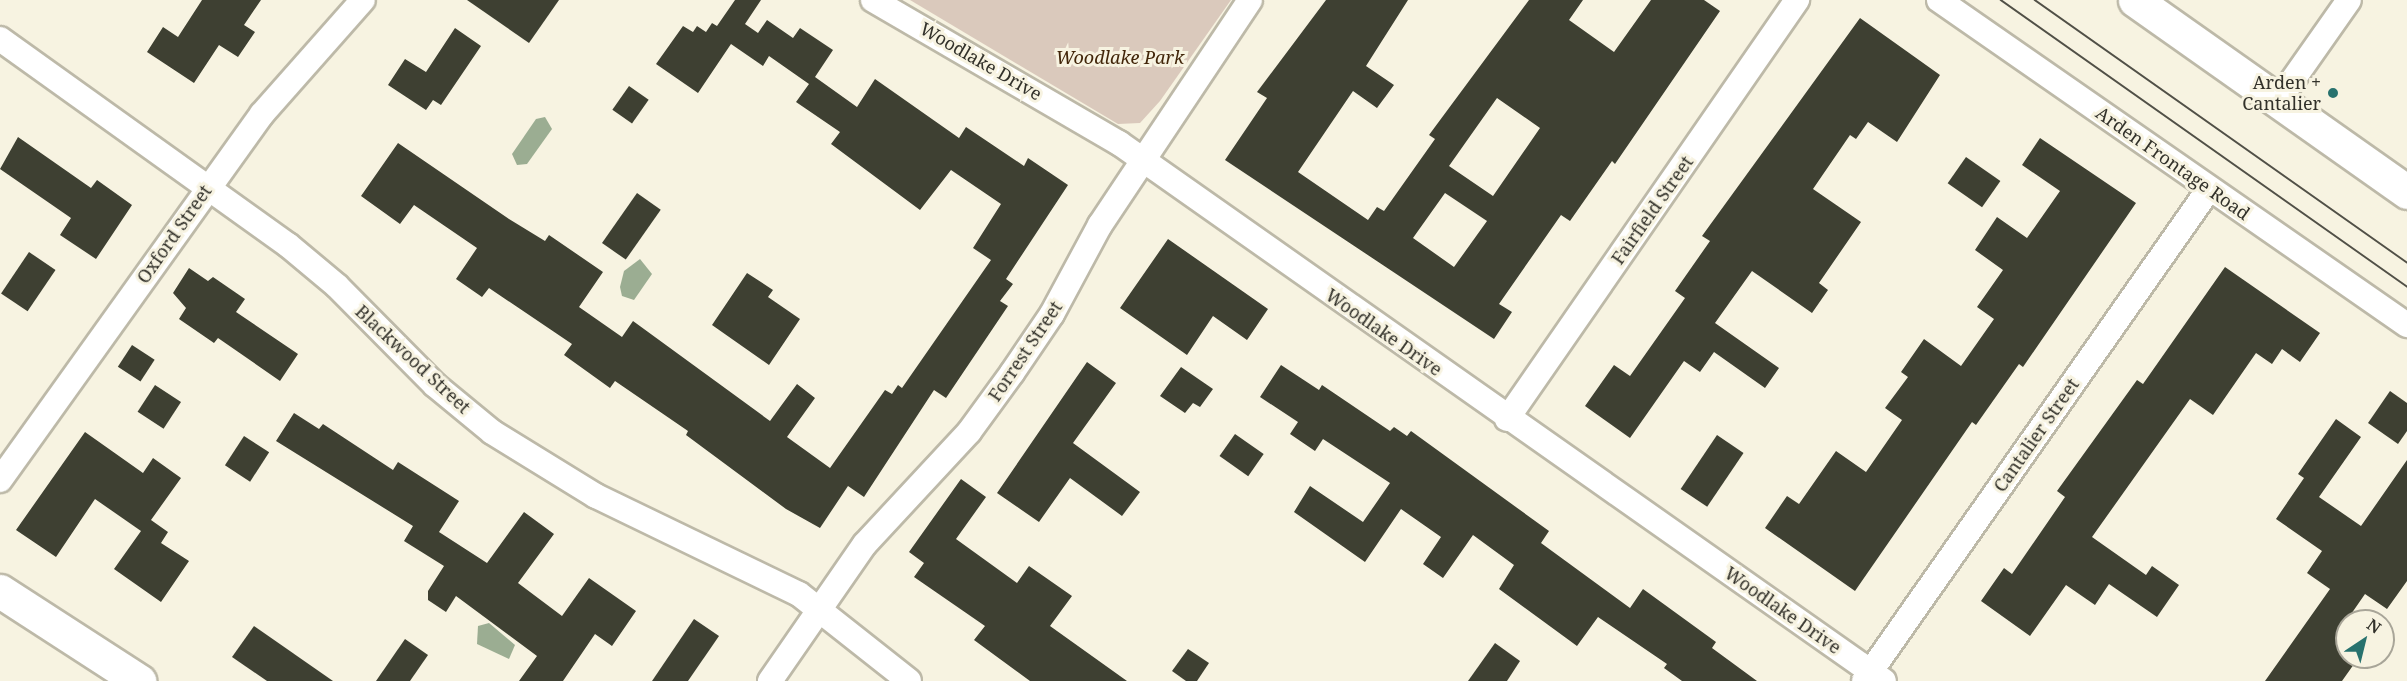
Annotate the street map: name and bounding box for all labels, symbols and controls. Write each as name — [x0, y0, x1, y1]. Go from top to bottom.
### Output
street label: Woodlake Drive — [916, 17, 1046, 105]
park label: Woodlake Park — [1056, 46, 1184, 68]
place label: Arden + Cantalier — [2242, 72, 2321, 115]
marker: Arden + Cantalier — [2326, 86, 2340, 100]
street label: Arden Frontage Road — [2092, 102, 2254, 224]
street label: Fairfield Street — [1607, 152, 1697, 268]
street label: Oxford Street — [132, 181, 216, 287]
street label: Woodlake Drive — [1322, 284, 1446, 380]
street label: Forrest Street — [984, 297, 1066, 405]
street label: Blackwood Street — [351, 300, 475, 418]
street label: Cantalier Street — [1989, 374, 2083, 496]
street label: Woodlake Drive — [1721, 562, 1845, 658]
north arrow — [2335, 609, 2395, 669]
text: N — [2363, 613, 2386, 639]

